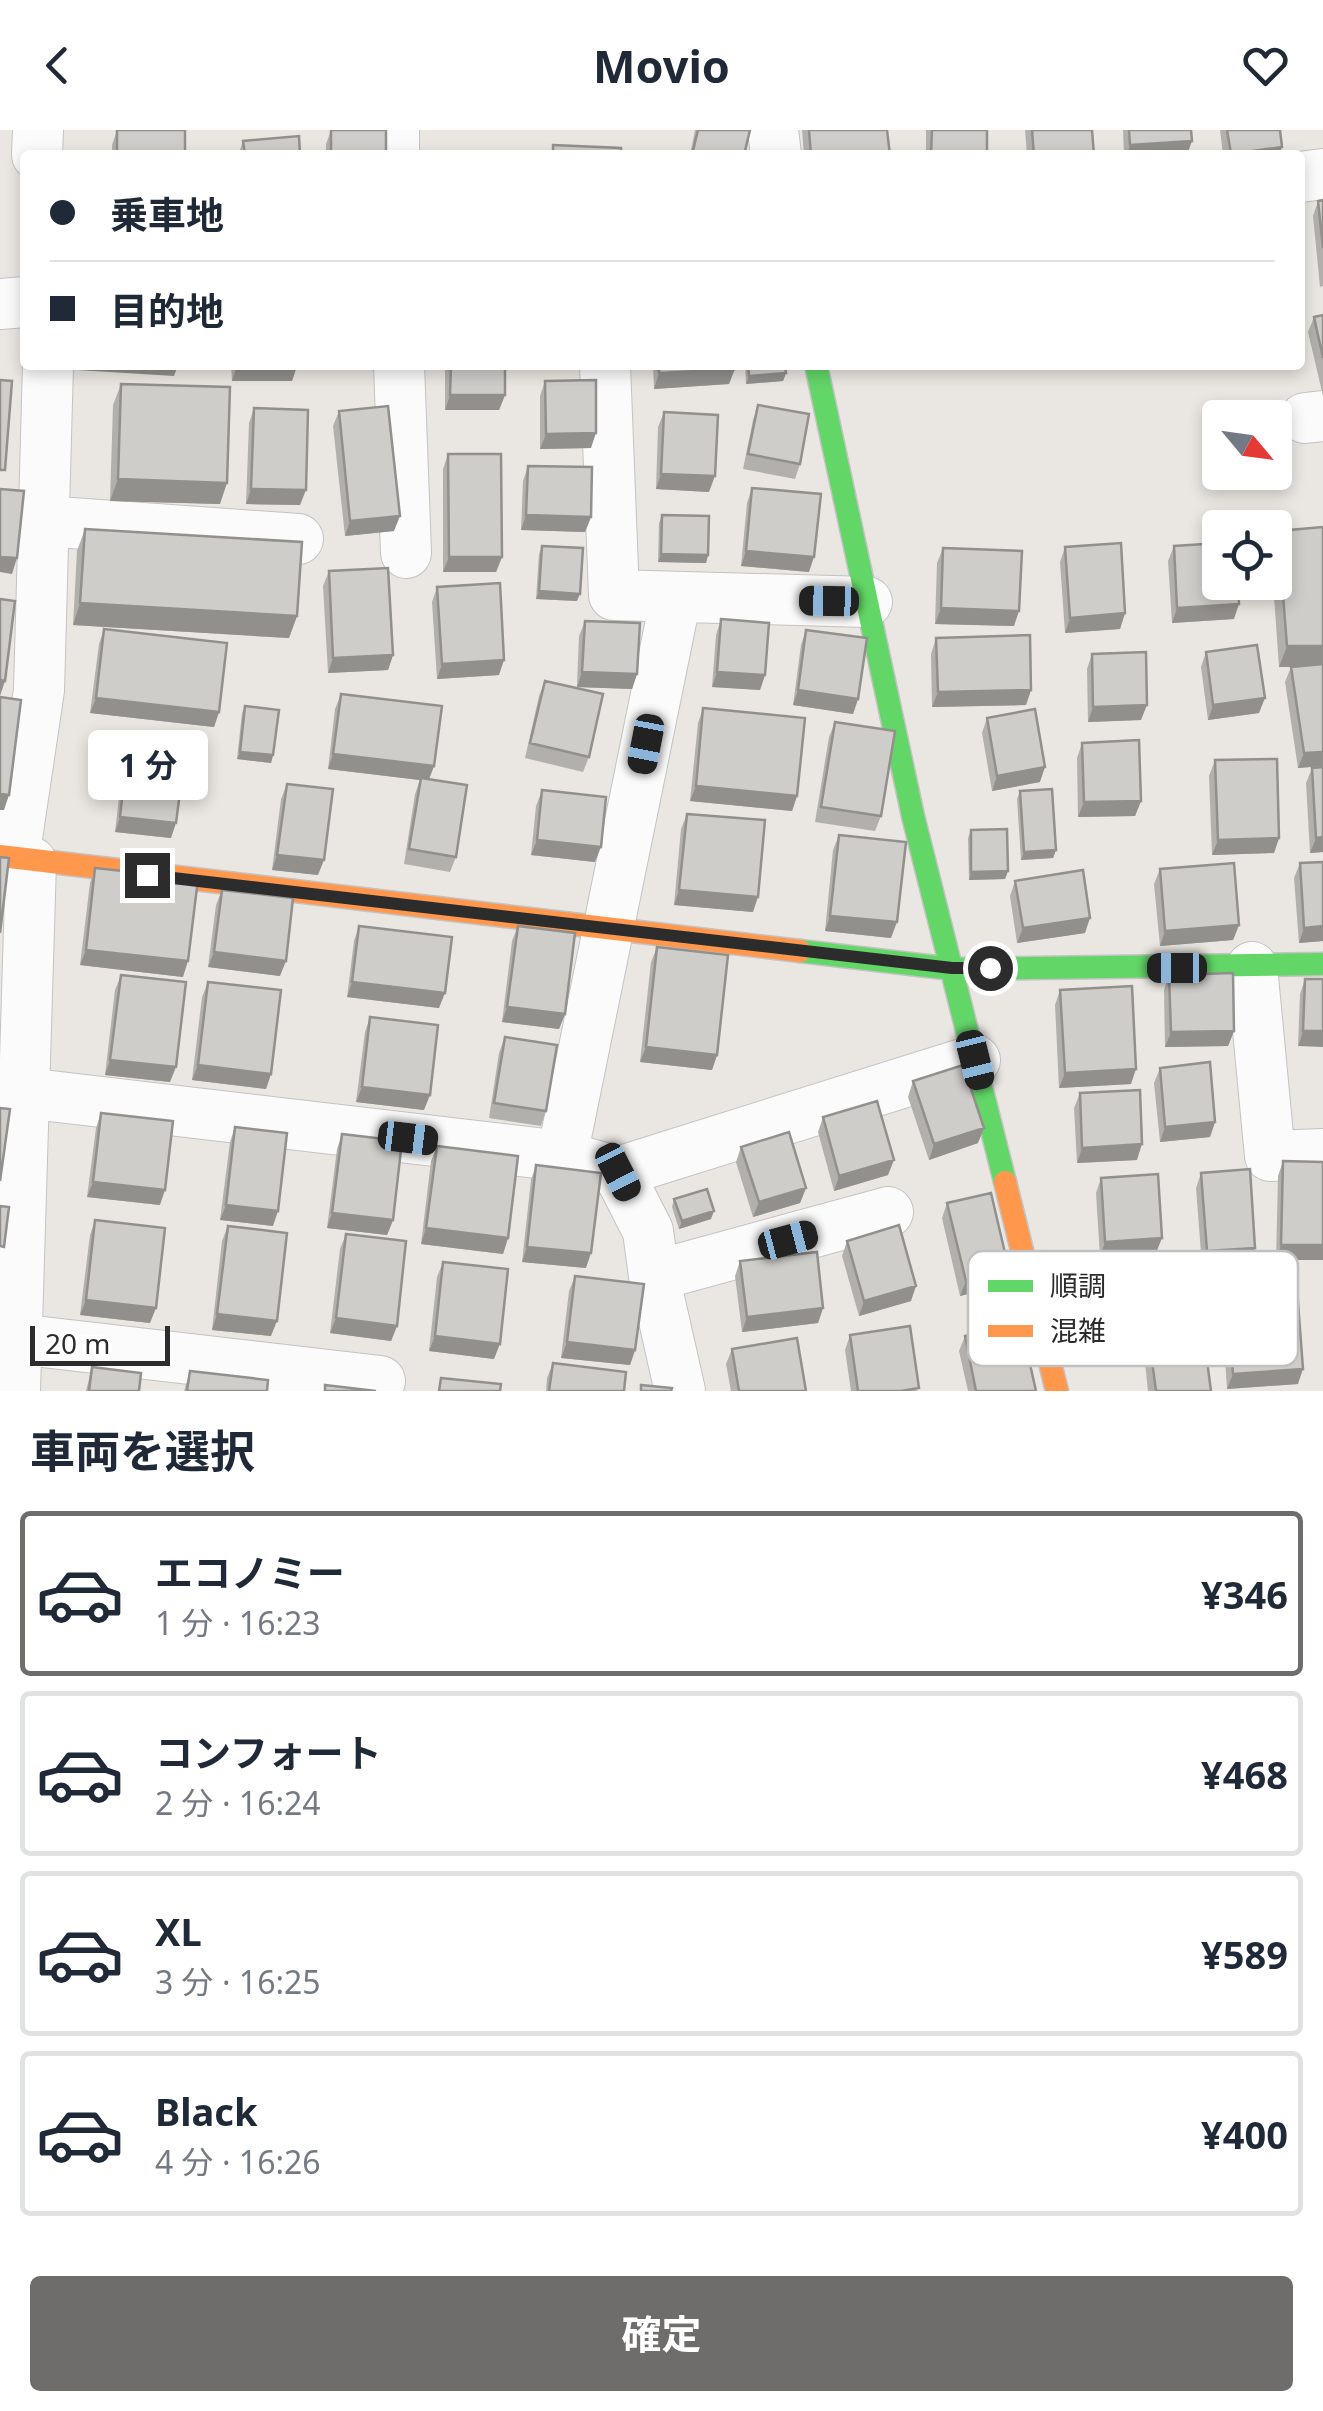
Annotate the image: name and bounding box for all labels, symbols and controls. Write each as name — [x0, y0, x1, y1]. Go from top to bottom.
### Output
text: Movio — [593, 35, 730, 96]
icon: back — [30, 38, 85, 93]
icon: heart — [1238, 38, 1293, 93]
text: 乗車地 — [110, 188, 224, 240]
text: 目的地 — [110, 284, 224, 336]
north arrow — [1202, 400, 1292, 490]
map controls — [1202, 400, 1292, 600]
button: locate — [1202, 510, 1292, 600]
car — [799, 585, 859, 617]
car — [626, 712, 666, 776]
callout: 1 分 — [87, 730, 207, 800]
text: 1 分 — [119, 743, 177, 786]
route end — [125, 853, 170, 898]
route start — [968, 946, 1013, 991]
car — [1147, 953, 1207, 983]
car — [953, 1027, 997, 1093]
car — [376, 1119, 440, 1157]
car — [591, 1138, 645, 1206]
car — [755, 1218, 821, 1262]
legend — [968, 1251, 1298, 1366]
text: 順調 — [1050, 1266, 1106, 1304]
text: 混雑 — [1050, 1311, 1106, 1349]
scale bar — [30, 1321, 170, 1366]
text: 20 m — [45, 1324, 111, 1362]
text: 車両を選択 — [30, 1420, 255, 1481]
text: エコノミー — [155, 1546, 345, 1598]
icon: car — [35, 1549, 125, 1639]
text: ¥346 — [1201, 1568, 1288, 1620]
text: 1 分 · 16:23 — [155, 1601, 321, 1644]
text: コンフォート — [155, 1726, 382, 1778]
icon: car — [35, 1729, 125, 1819]
text: ¥468 — [1201, 1748, 1288, 1800]
text: 2 分 · 16:24 — [155, 1781, 321, 1824]
text: XL — [155, 1905, 202, 1957]
icon: car — [35, 1909, 125, 1999]
text: ¥589 — [1201, 1928, 1288, 1980]
text: 3 分 · 16:25 — [155, 1960, 321, 2003]
text: Black — [155, 2085, 258, 2137]
icon: car — [35, 2089, 125, 2179]
text: ¥400 — [1201, 2108, 1288, 2160]
text: 4 分 · 16:26 — [155, 2140, 321, 2183]
button: 確定 — [30, 2276, 1293, 2391]

